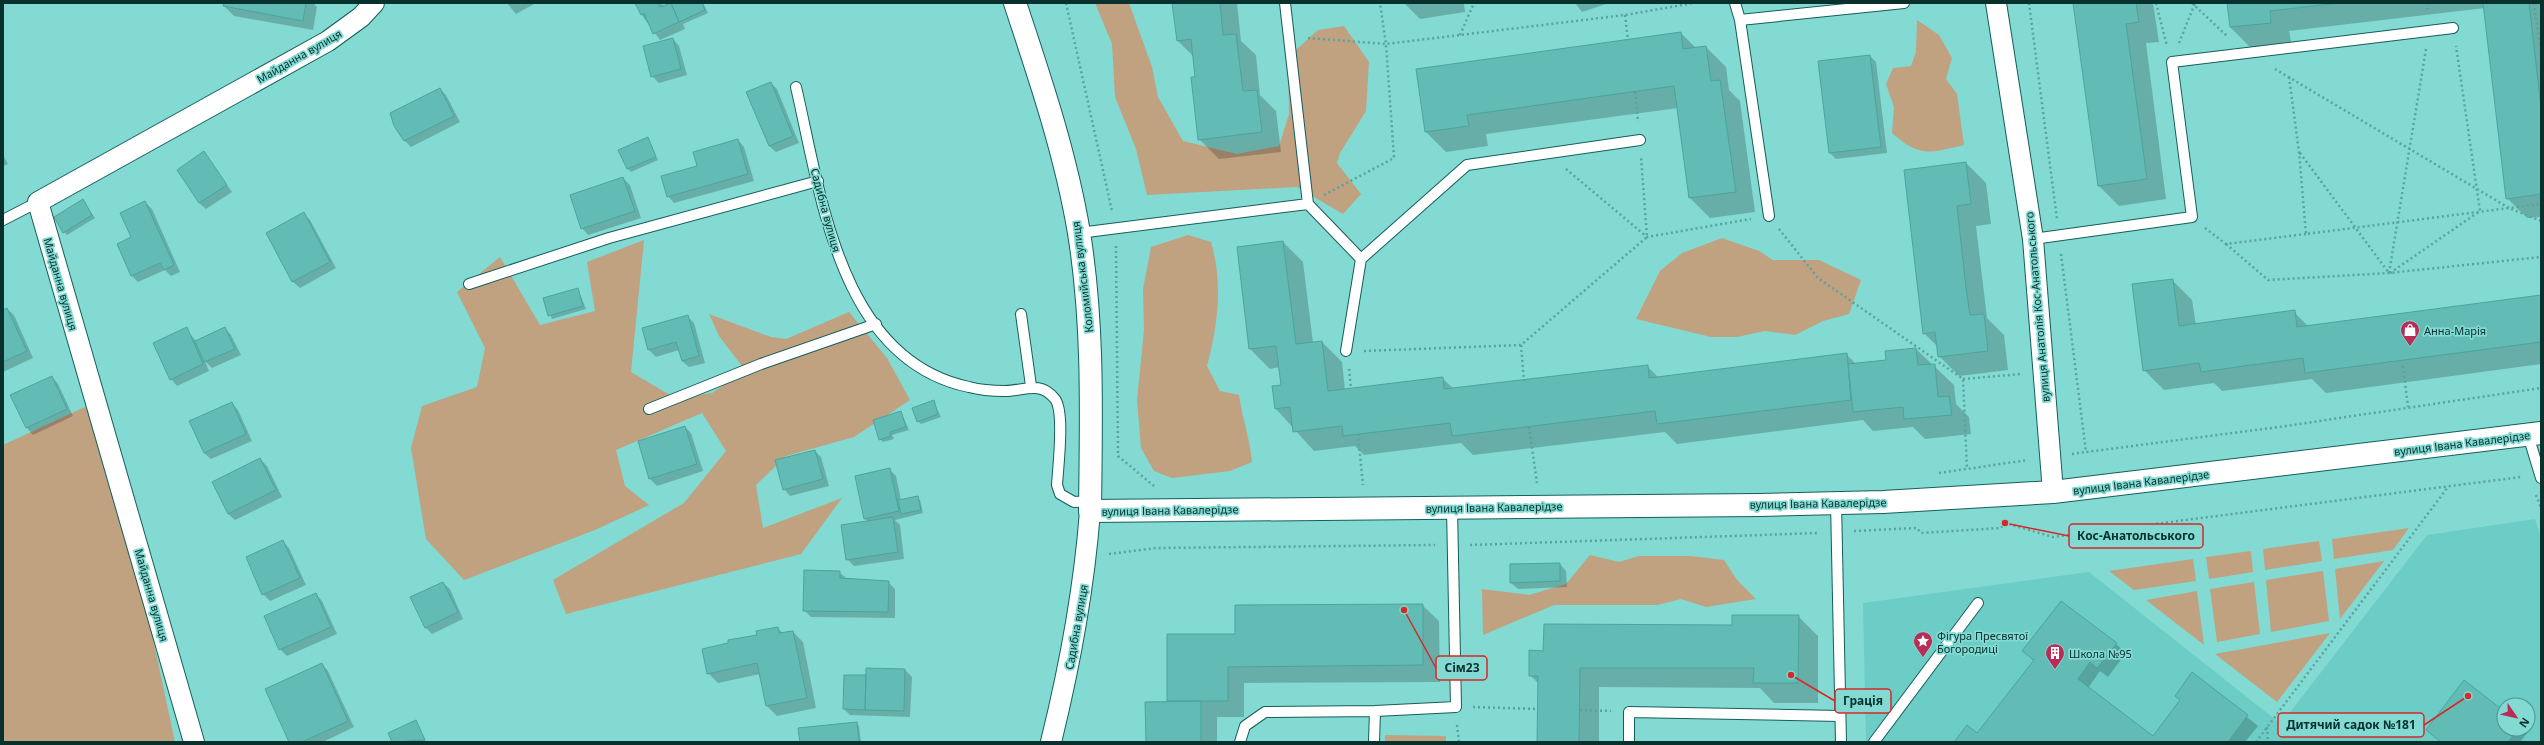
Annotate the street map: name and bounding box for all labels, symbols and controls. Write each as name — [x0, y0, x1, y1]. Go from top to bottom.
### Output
street label: Майданна вулиця — [254, 26, 344, 86]
street label: Садибна вулиця — [808, 166, 844, 254]
street label: вулиця Анатолія Кос-Анатольського — [2021, 211, 2053, 403]
street label: Коломийська вулиця — [1068, 221, 1096, 333]
street label: Майданна вулиця — [41, 236, 81, 332]
shop icon: Анна-Марія — [2399, 319, 2421, 347]
place label: Анна-Марія — [2424, 323, 2486, 338]
street label: вулиця Івана Кавалерідзе — [2393, 427, 2531, 459]
street label: вулиця Івана Кавалерідзе — [2072, 466, 2210, 498]
street label: вулиця Івана Кавалерідзе — [1749, 494, 1887, 512]
street label: вулиця Івана Кавалерідзе — [1425, 498, 1563, 516]
street label: вулиця Івана Кавалерідзе — [1101, 501, 1239, 519]
callout: Кос-Анатольського — [2069, 524, 2203, 548]
text: Кос-Анатольського — [2077, 527, 2195, 544]
street label: Майданна вулиця — [132, 547, 172, 643]
street label: Садибна вулиця — [1061, 583, 1091, 671]
place label: Фігура Пресвятої Богородиці — [1937, 628, 2028, 656]
place icon: Фігура Пресвятої Богородиці — [1912, 630, 1934, 658]
building icon: Школа №95 — [2044, 642, 2066, 670]
place label: Школа №95 — [2069, 646, 2132, 661]
callout: Сім23 — [1436, 656, 1487, 680]
text: Сім23 — [1444, 659, 1480, 676]
callout: Грація — [1835, 689, 1891, 713]
text: Грація — [1843, 692, 1883, 709]
north arrow — [2496, 697, 2536, 737]
callout: Дитячий садок №181 — [2278, 713, 2424, 737]
text: N — [2516, 715, 2533, 731]
text: Дитячий садок №181 — [2286, 716, 2416, 733]

